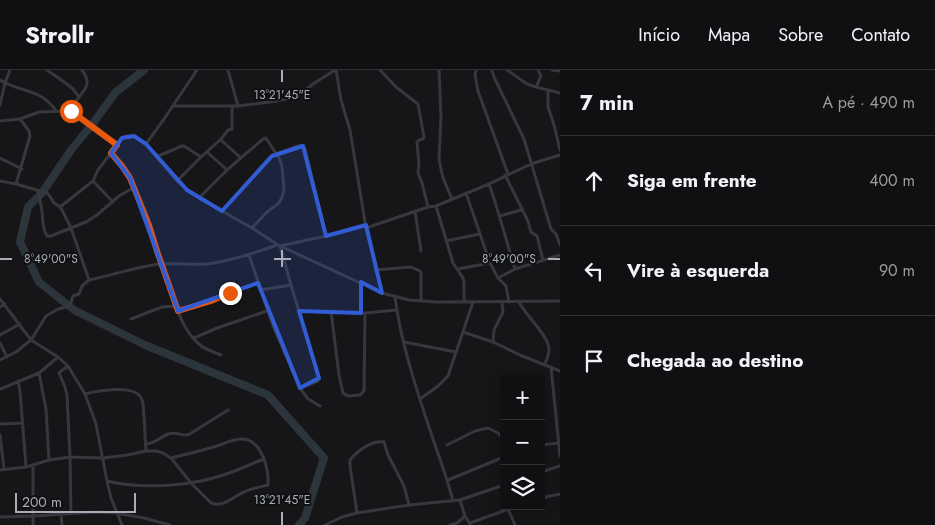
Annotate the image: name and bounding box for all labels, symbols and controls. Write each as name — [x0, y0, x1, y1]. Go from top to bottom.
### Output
text: Strollr — [25, 17, 94, 52]
text: Início — [638, 22, 680, 48]
text: Mapa — [708, 22, 750, 48]
text: Sobre — [778, 22, 823, 48]
text: Contato — [851, 22, 910, 48]
text: 13°21'45"E — [254, 86, 310, 104]
text: 7 min — [580, 88, 634, 118]
text: A pé · 490 m — [822, 91, 915, 114]
route start — [60, 100, 83, 123]
icon: ahead — [580, 167, 608, 195]
text: Siga em frente — [627, 167, 757, 194]
text: 400 m — [869, 169, 915, 192]
text: 8°49'00"S — [24, 250, 78, 268]
text: 8°49'00"S — [482, 250, 536, 268]
icon: left — [580, 257, 608, 285]
text: Vire à esquerda — [627, 257, 769, 284]
text: 90 m — [879, 259, 915, 282]
route end — [219, 282, 242, 305]
icon: arrive — [580, 347, 608, 375]
text: Chegada ao destino — [627, 347, 803, 374]
map controls — [500, 375, 545, 510]
button: + — [500, 375, 545, 420]
button: − — [500, 420, 545, 465]
button: layers — [500, 465, 545, 510]
scale bar — [15, 490, 136, 513]
text: 13°21'45"E — [254, 491, 310, 509]
text: 200 m — [22, 492, 62, 512]

